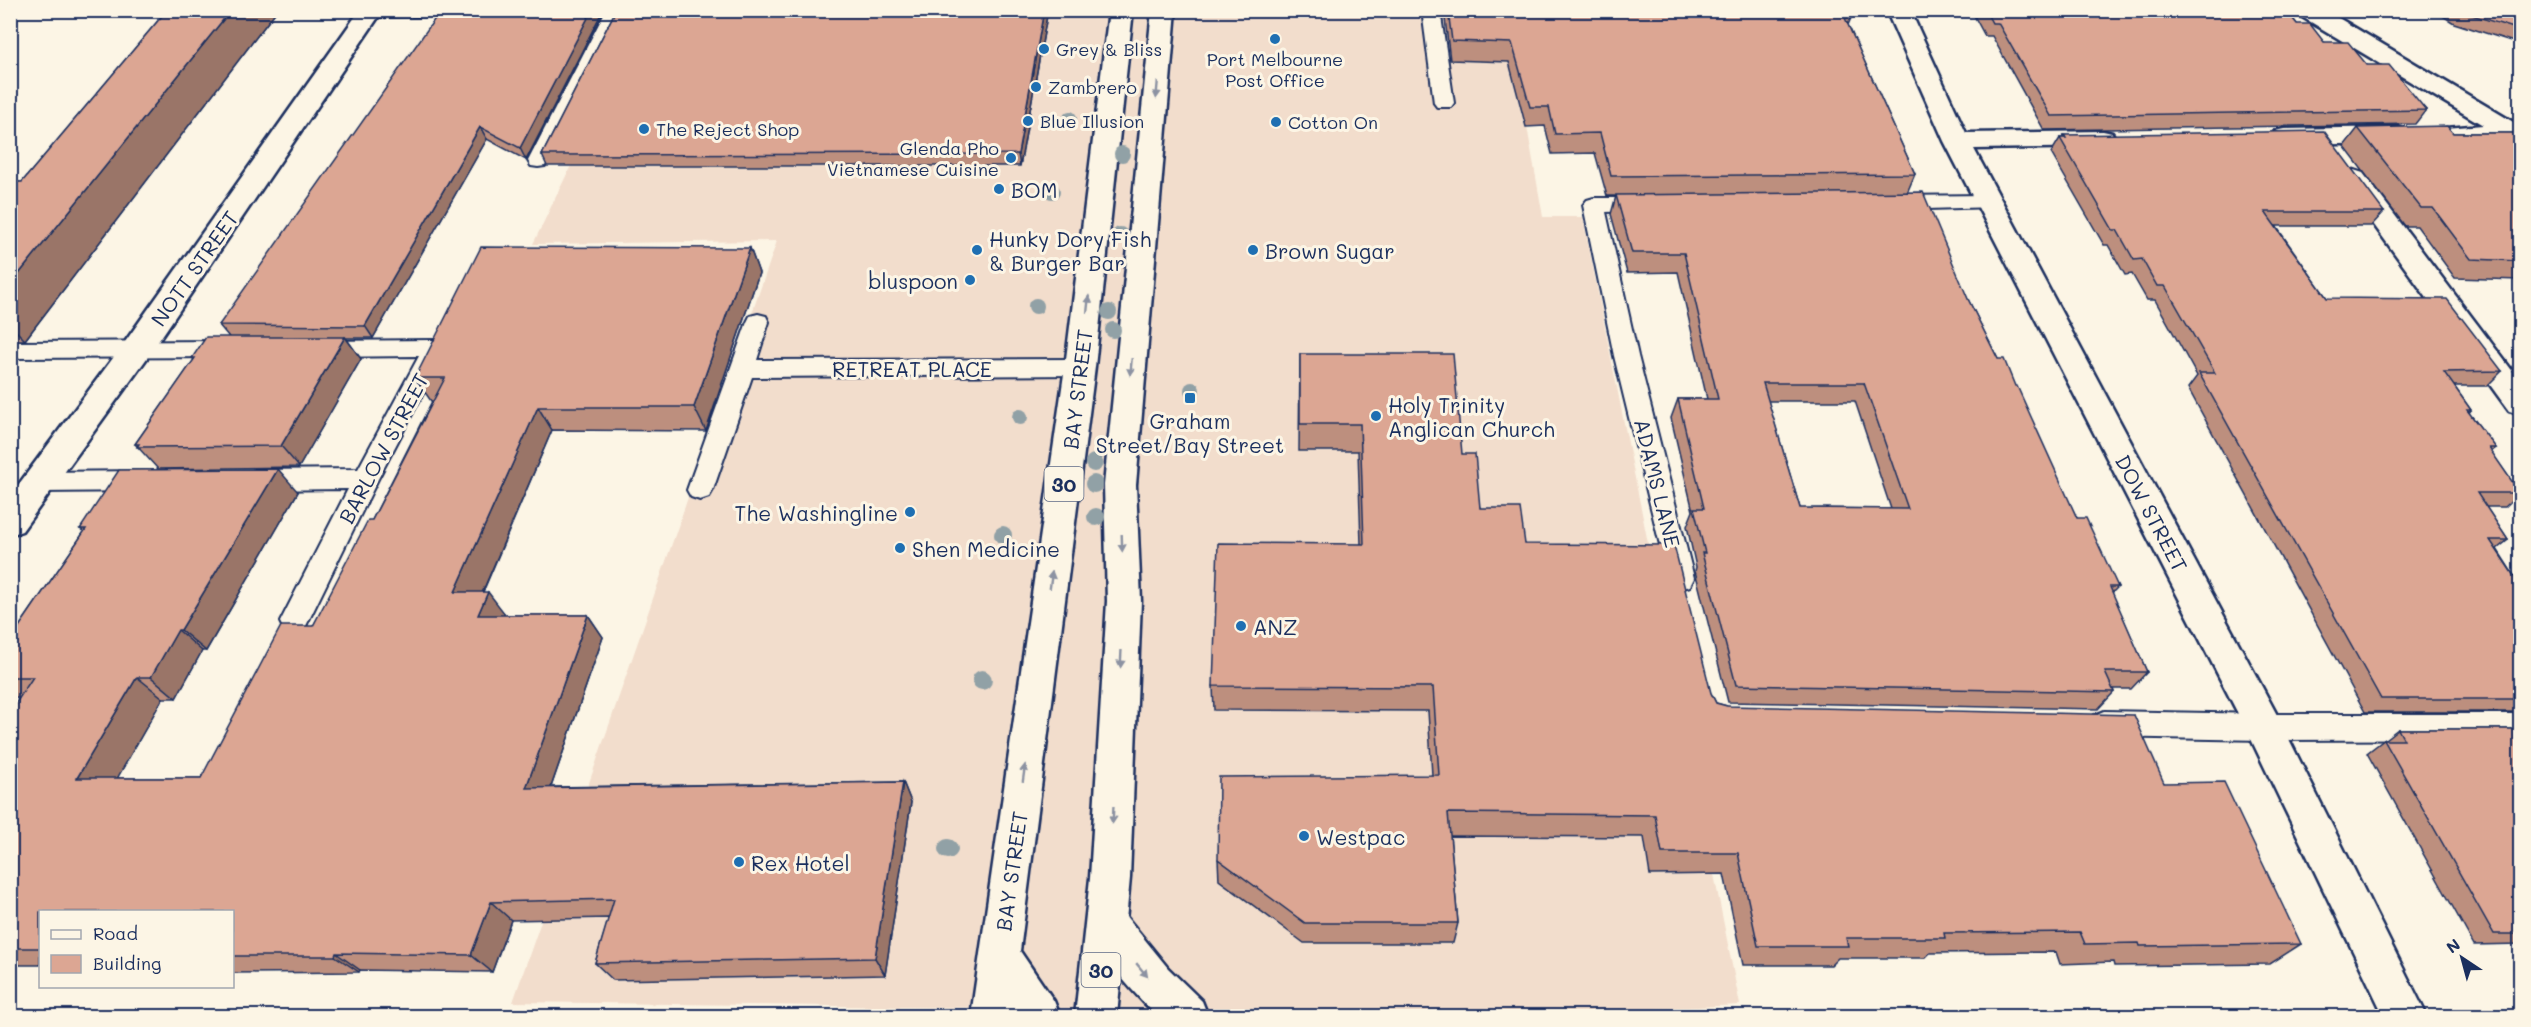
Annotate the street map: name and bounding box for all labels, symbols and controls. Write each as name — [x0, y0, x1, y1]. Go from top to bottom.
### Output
marker: Port Melbourne Post Office — [1268, 32, 1282, 46]
place label: Grey & Bliss — [1056, 37, 1162, 61]
marker: Grey & Bliss — [1037, 42, 1051, 56]
place label: Port Melbourne Post Office — [1207, 47, 1343, 92]
place label: Zambrero — [1048, 75, 1137, 99]
marker: Zambrero — [1029, 80, 1043, 94]
one-way arrow — [1152, 80, 1162, 99]
place label: Blue Illusion — [1040, 109, 1144, 133]
place label: Cotton On — [1288, 110, 1378, 134]
marker: Blue Illusion — [1021, 114, 1035, 128]
marker: Cotton On — [1269, 115, 1283, 129]
place label: The Reject Shop — [656, 117, 799, 141]
marker: The Reject Shop — [637, 122, 651, 136]
place label: Glenda Pho Vietnamese Cuisine — [827, 136, 999, 181]
marker: Glenda Pho Vietnamese Cuisine — [1004, 151, 1018, 165]
place label: BOM — [1011, 176, 1057, 203]
marker: BOM — [992, 182, 1006, 196]
street label: NOTT STREET — [144, 205, 244, 331]
place label: Hunky Dory Fish & Burger Bar — [989, 225, 1151, 276]
place label: Brown Sugar — [1265, 237, 1395, 264]
marker: Hunky Dory Fish & Burger Bar — [970, 243, 984, 257]
marker: Brown Sugar — [1246, 243, 1260, 257]
place label: bluspoon — [868, 267, 958, 294]
marker: bluspoon — [963, 273, 977, 287]
one-way arrow — [1083, 294, 1092, 313]
street label: BAY STREET — [1056, 327, 1098, 451]
street label: RETREAT PLACE — [832, 355, 992, 382]
one-way arrow — [1126, 358, 1136, 377]
street label: BARLOW STREET — [332, 368, 434, 528]
marker: Graham Street/Bay Street — [1183, 391, 1197, 405]
place label: Holy Trinity Anglican Church — [1388, 391, 1555, 442]
place label: Graham Street/Bay Street — [1096, 407, 1284, 458]
marker: Holy Trinity Anglican Church — [1369, 409, 1383, 423]
street label: ADAMS LANE — [1629, 416, 1687, 550]
street label: DOW STREET — [2110, 450, 2194, 576]
road number: 30 — [1044, 467, 1084, 501]
place label: The Washingline — [735, 499, 898, 526]
marker: The Washingline — [903, 505, 917, 519]
one-way arrow — [1117, 534, 1127, 553]
place label: Shen Medicine — [912, 535, 1060, 562]
marker: Shen Medicine — [893, 541, 907, 555]
one-way arrow — [1046, 571, 1055, 590]
place label: ANZ — [1253, 613, 1297, 640]
marker: ANZ — [1234, 619, 1248, 633]
one-way arrow — [1116, 650, 1125, 669]
one-way arrow — [1019, 764, 1028, 783]
one-way arrow — [1108, 805, 1117, 824]
street label: BAY STREET — [989, 809, 1033, 933]
place label: Westpac — [1316, 823, 1405, 850]
marker: Westpac — [1297, 829, 1311, 843]
place label: Rex Hotel — [751, 849, 850, 876]
marker: Rex Hotel — [732, 855, 746, 869]
legend — [39, 910, 234, 988]
text: Road — [93, 921, 138, 945]
north arrow — [2432, 928, 2492, 988]
text: N — [2442, 933, 2464, 958]
text: Building — [93, 951, 161, 975]
road number: 30 — [1082, 953, 1120, 987]
one-way arrow — [1135, 962, 1148, 978]

